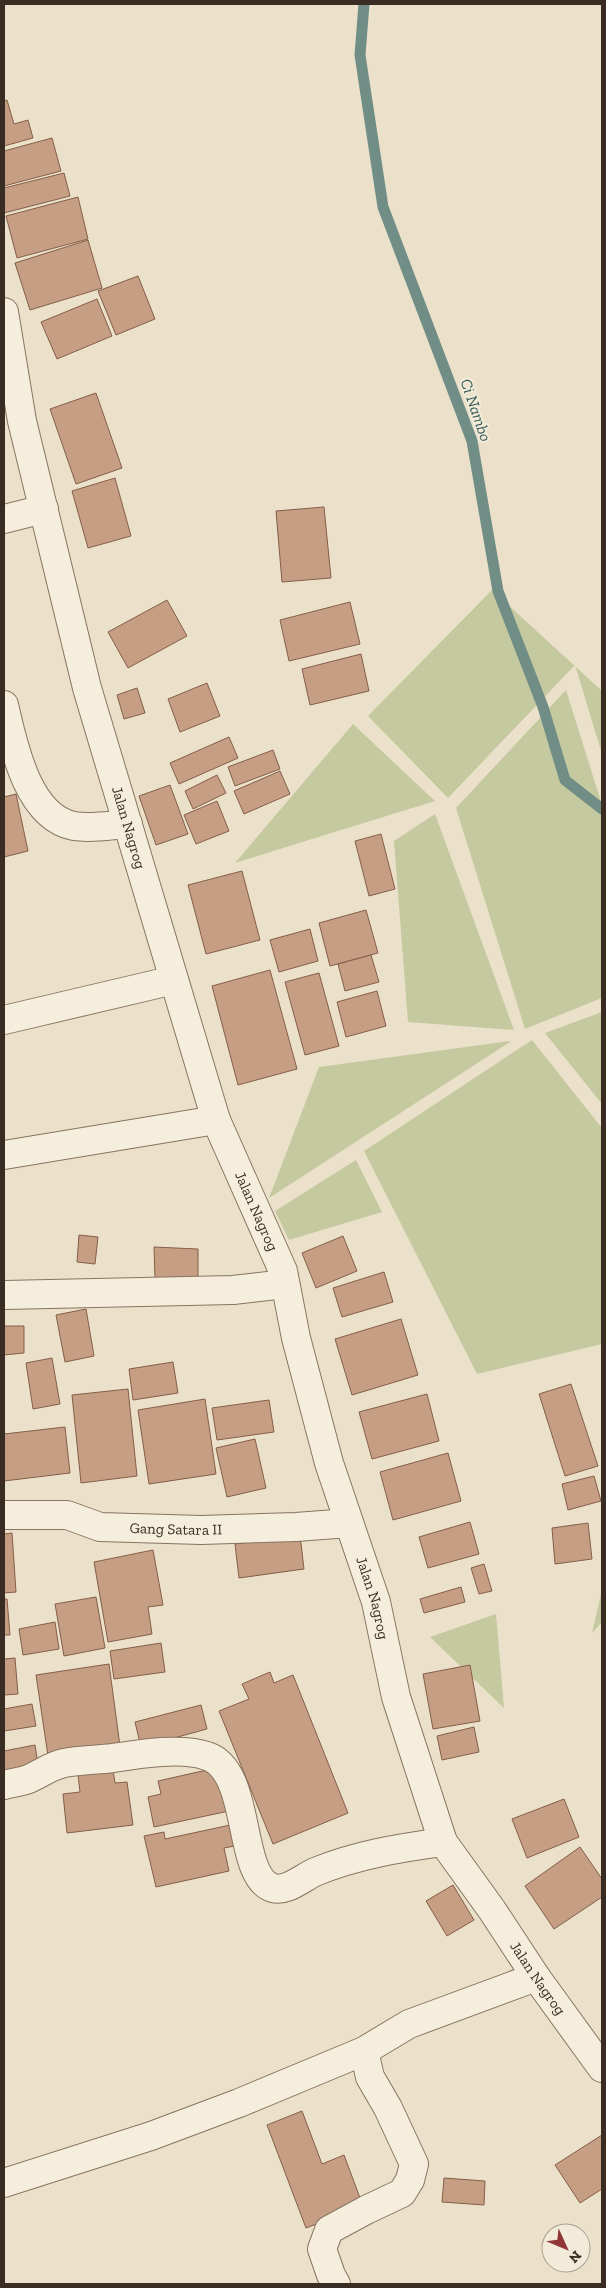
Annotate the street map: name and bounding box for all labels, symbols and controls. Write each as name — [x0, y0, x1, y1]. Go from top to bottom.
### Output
water label: Ci Nambo — [456, 376, 496, 444]
street label: Jalan Nagrog — [108, 784, 150, 871]
street label: Jalan Nagrog — [231, 1169, 282, 1254]
street label: Gang Satara II — [129, 1519, 223, 1539]
street label: Jalan Nagrog — [352, 1554, 393, 1641]
street label: Jalan Nagrog — [506, 1938, 569, 2018]
north arrow — [541, 2223, 591, 2273]
text: N — [565, 2247, 585, 2267]

